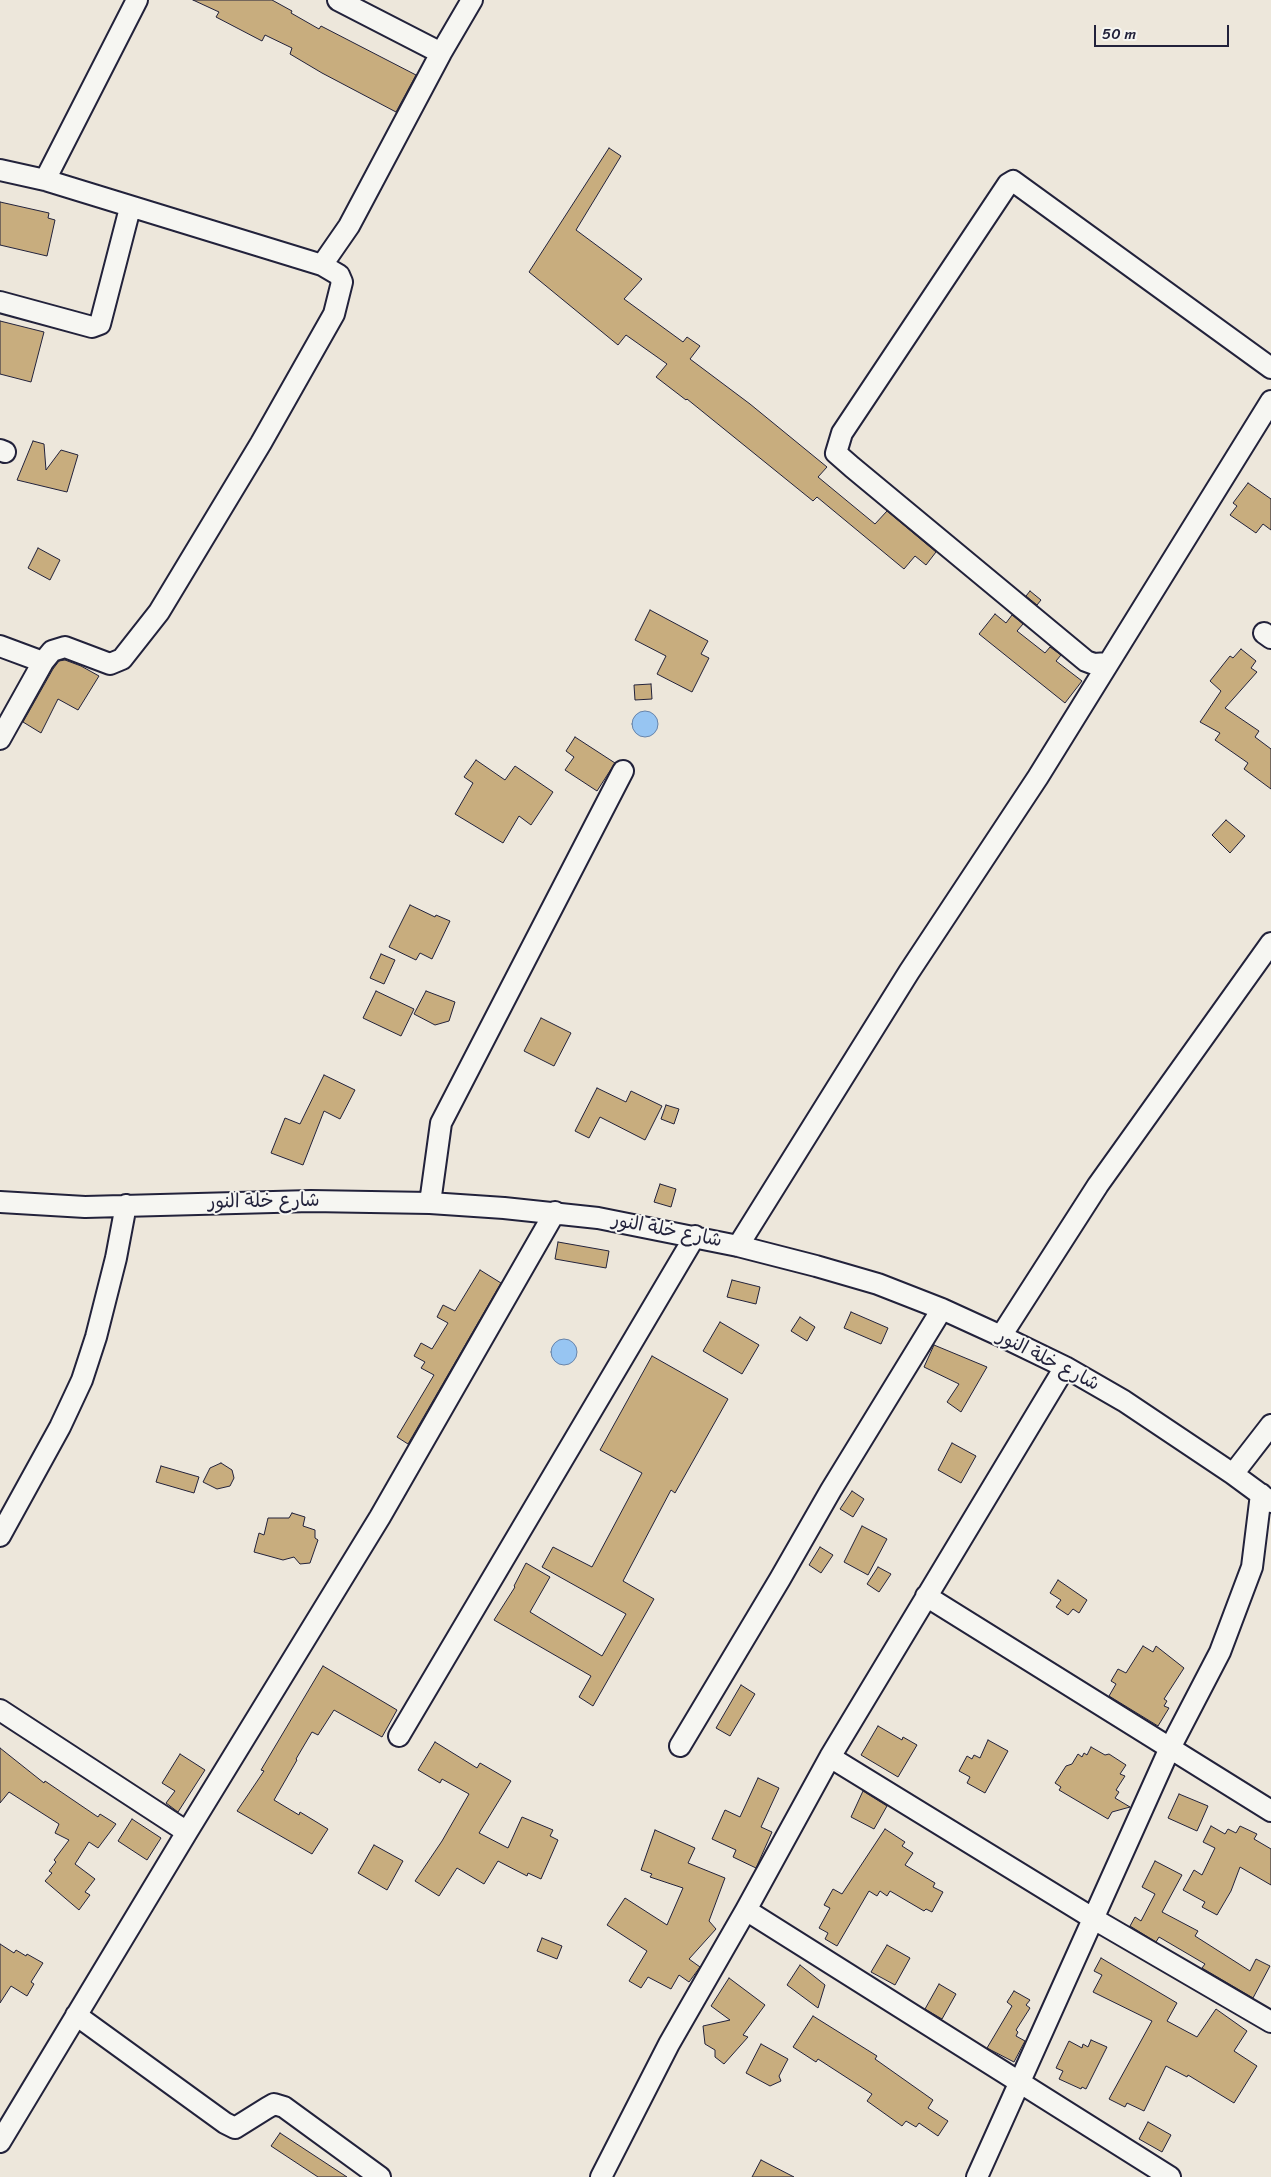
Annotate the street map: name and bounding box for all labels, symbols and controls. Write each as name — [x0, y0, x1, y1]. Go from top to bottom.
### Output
scale bar — [1096, 15, 1231, 47]
text: 50 m — [1102, 21, 1136, 47]
street label: شارع خلة النور — [208, 1190, 320, 1214]
street label: شارع خلة النور — [610, 1209, 724, 1253]
street label: شارع خلة النور — [993, 1326, 1103, 1396]

